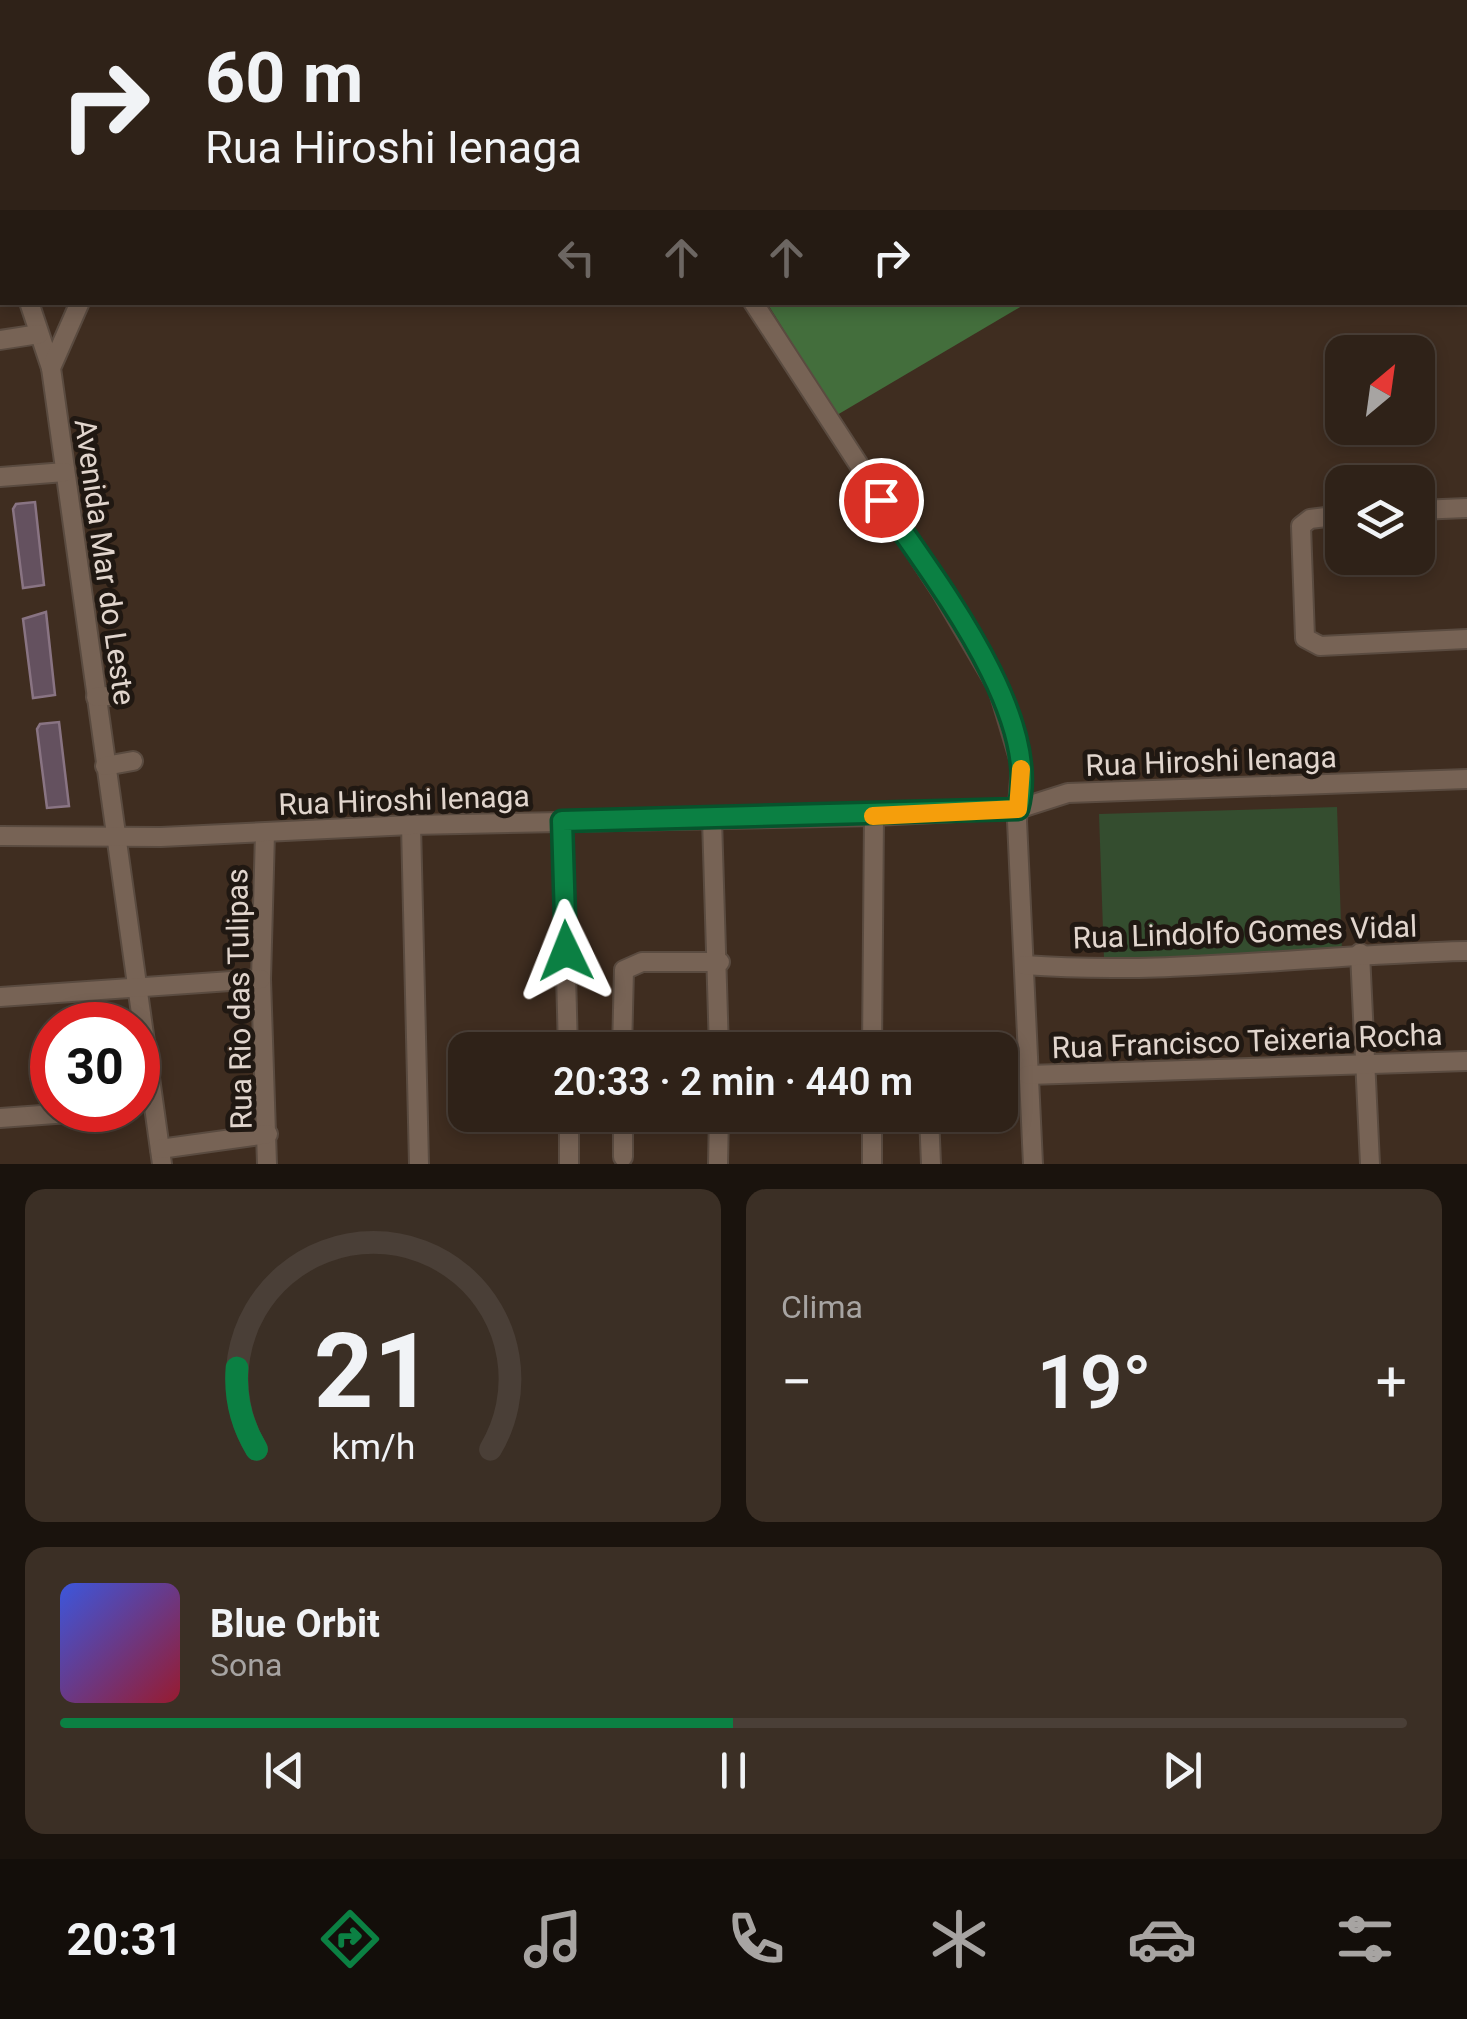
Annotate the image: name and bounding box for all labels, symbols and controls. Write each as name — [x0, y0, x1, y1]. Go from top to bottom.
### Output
text: 60 m — [205, 37, 363, 119]
icon: right — [40, 40, 170, 170]
text: Rua Hiroshi Ienaga — [205, 121, 582, 174]
icon: left — [549, 230, 604, 285]
icon: ahead — [654, 230, 709, 285]
icon: ahead — [759, 230, 814, 285]
icon: right — [864, 230, 919, 285]
north arrow — [1325, 335, 1435, 445]
map controls — [1325, 335, 1435, 575]
street label: Avenida Mar do Leste — [68, 417, 142, 707]
pin — [839, 458, 924, 543]
button: layers — [1325, 465, 1435, 575]
icon: arrive — [854, 473, 909, 528]
street label: Rua Hiroshi Ienaga — [1085, 739, 1337, 783]
street label: Rua Hiroshi Ienaga — [278, 778, 530, 822]
street label: Rua Rio das Tulipas — [219, 868, 259, 1130]
position arrow — [514, 899, 618, 1003]
street label: Rua Lindolfo Gomes Vidal — [1072, 908, 1418, 956]
speed limit sign: 30 — [30, 1002, 160, 1132]
street label: Rua Francisco Teixeria Rocha — [1051, 1017, 1443, 1065]
text: 20:33 · 2 min · 440 m — [553, 1060, 913, 1104]
text: Clima — [781, 1288, 863, 1326]
text: 21 — [313, 1311, 433, 1432]
text: 19° — [1037, 1338, 1151, 1426]
text: − — [781, 1350, 812, 1414]
text: + — [1376, 1350, 1407, 1414]
text: km/h — [331, 1426, 415, 1468]
text: Blue Orbit — [210, 1602, 380, 1646]
text: Sona — [210, 1646, 282, 1684]
icon: previous — [257, 1743, 312, 1798]
icon: pause — [706, 1743, 761, 1798]
icon: next — [1155, 1743, 1210, 1798]
icon: directions — [315, 1904, 385, 1974]
icon: music — [518, 1904, 588, 1974]
icon: phone — [721, 1904, 791, 1974]
icon: climate — [924, 1904, 994, 1974]
icon: car — [1127, 1904, 1197, 1974]
icon: filters — [1330, 1904, 1400, 1974]
text: 20:31 — [67, 1913, 182, 1966]

